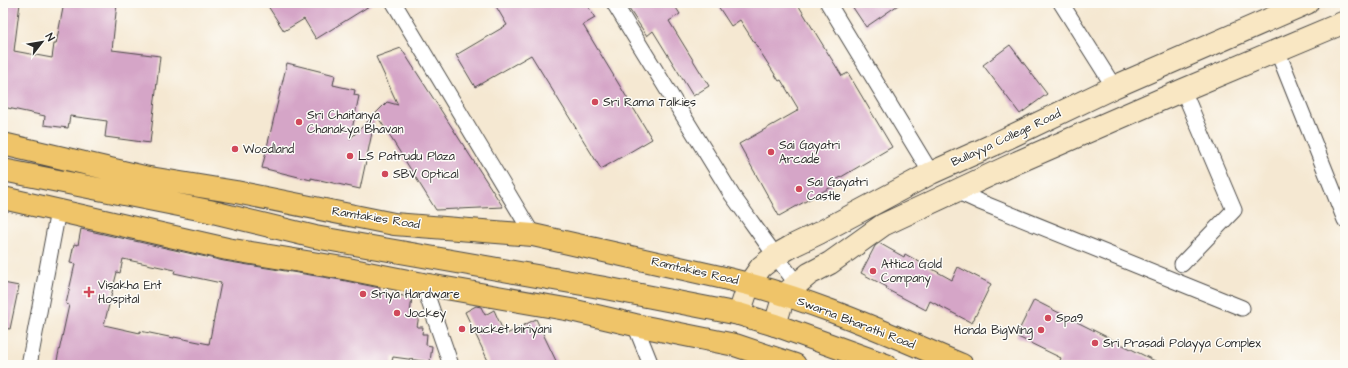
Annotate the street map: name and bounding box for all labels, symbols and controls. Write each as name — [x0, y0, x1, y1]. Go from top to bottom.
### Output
north arrow — [22, 22, 62, 62]
text: N — [42, 30, 58, 44]
place label: Sri Rama Talkies — [603, 94, 696, 111]
marker: Sri Rama Talkies — [590, 97, 600, 107]
street label: Bullayya College Road — [948, 105, 1064, 172]
place label: Sri Chaitanya Chanakya Bhavan — [307, 107, 403, 139]
marker: Sri Chaitanya Chanakya Bhavan — [294, 117, 304, 127]
place label: Sai Gayatri Arcade — [779, 137, 840, 168]
place label: Woodland — [243, 141, 294, 158]
marker: Woodland — [230, 144, 240, 154]
marker: Sai Gayatri Arcade — [766, 147, 776, 157]
place label: LS Patrudu Plaza — [358, 148, 455, 165]
marker: LS Patrudu Plaza — [345, 151, 355, 161]
place label: SBV Optical — [393, 166, 459, 183]
marker: SBV Optical — [380, 169, 390, 179]
place label: Sai Gayatri Castle — [807, 174, 868, 205]
marker: Sai Gayatri Castle — [794, 184, 804, 194]
street label: Ramtakies Road — [331, 203, 421, 233]
street label: Ramtakies Road — [650, 253, 740, 289]
place label: Attica Gold Company — [881, 256, 942, 288]
marker: Attica Gold Company — [868, 266, 878, 276]
place label: Visakha Ent Hospital — [98, 277, 162, 308]
marker: Visakha Ent Hospital — [83, 286, 95, 298]
place label: Sriya Hardware — [371, 286, 460, 304]
marker: Sriya Hardware — [358, 289, 368, 299]
street label: Swarna Bharathi Road — [794, 293, 918, 353]
place label: Jockey — [405, 305, 447, 323]
marker: Jockey — [392, 308, 402, 318]
place label: Spa9 — [1056, 310, 1083, 327]
marker: Spa9 — [1043, 313, 1053, 323]
place label: bucket biriyani — [470, 321, 552, 339]
place label: Honda BigWing — [954, 322, 1033, 340]
marker: bucket biriyani — [457, 324, 467, 334]
marker: Honda BigWing — [1036, 325, 1046, 335]
place label: Sri Prasadi Polayya Complex — [1103, 335, 1261, 353]
marker: Sri Prasadi Polayya Complex — [1090, 338, 1100, 348]

